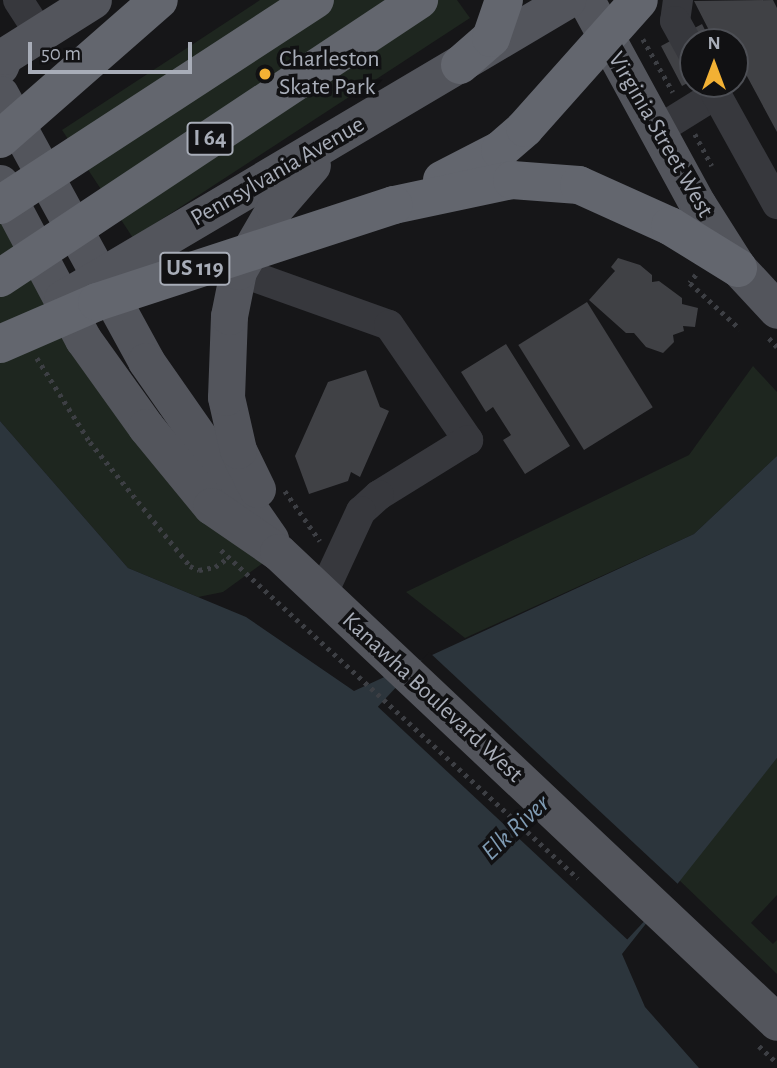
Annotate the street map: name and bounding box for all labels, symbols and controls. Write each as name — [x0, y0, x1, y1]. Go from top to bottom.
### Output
scale bar — [32, 28, 196, 72]
north arrow — [679, 28, 749, 98]
text: N — [707, 34, 721, 53]
text: 50 m — [41, 43, 81, 64]
place label: Charleston Skate Park — [279, 46, 380, 102]
street label: Virginia Street West — [601, 47, 719, 223]
marker: Charleston Skate Park — [257, 66, 273, 82]
street label: Pennsylvania Avenue — [186, 111, 370, 233]
road number: I 64 — [186, 120, 234, 158]
road number: US 119 — [158, 250, 232, 288]
street label: Kanawha Boulevard West — [336, 607, 528, 789]
water label: Elk River — [475, 789, 557, 867]

